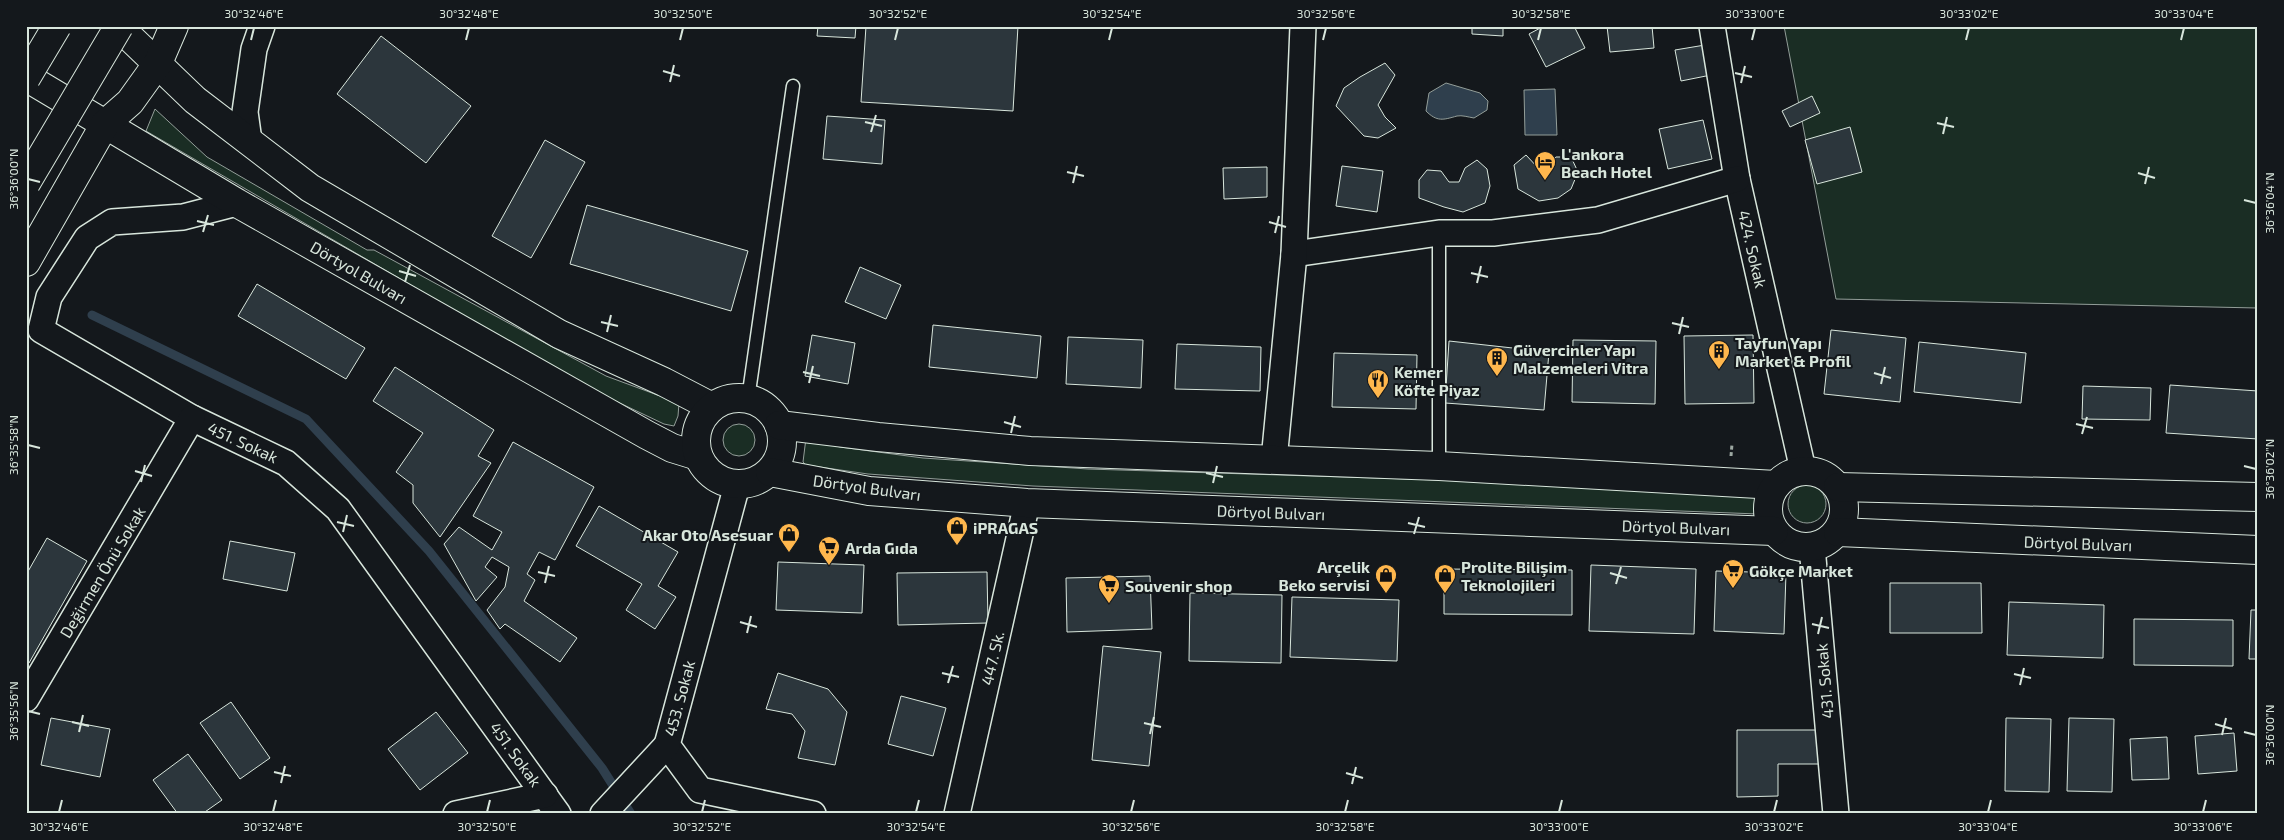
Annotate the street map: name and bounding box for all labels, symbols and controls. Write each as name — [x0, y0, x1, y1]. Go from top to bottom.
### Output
text: 30°32'46"E — [224, 6, 284, 20]
text: 30°32'48"E — [439, 6, 499, 20]
text: 30°32'50"E — [654, 6, 713, 20]
text: 30°32'52"E — [869, 6, 927, 20]
text: 30°32'54"E — [1083, 6, 1142, 20]
text: 30°32'56"E — [1297, 6, 1355, 20]
text: 30°32'58"E — [1512, 6, 1571, 20]
text: 30°33'00"E — [1725, 6, 1785, 20]
text: 30°33'02"E — [1939, 6, 1999, 20]
text: 30°33'04"E — [2154, 6, 2214, 20]
place label: L'ankora Beach Hotel — [1561, 144, 1653, 181]
text: 36°36'00"N — [6, 148, 20, 210]
hotel icon: L'ankora Beach Hotel — [1533, 150, 1557, 181]
text: 36°36'04"N — [2262, 172, 2276, 234]
street label: 424. Sokak — [1735, 208, 1771, 290]
street label: Dörtyol Bulvarı — [307, 237, 411, 307]
place label: Tayfun Yapı Market & Profil — [1735, 333, 1852, 370]
building icon: Tayfun Yapı Market & Profil — [1707, 339, 1731, 370]
place label: Güvercinler Yapı Malzemeleri Vitra — [1513, 340, 1648, 377]
building icon: Güvercinler Yapı Malzemeleri Vitra — [1485, 346, 1509, 377]
place label: Kemer Köfte Piyaz — [1394, 362, 1480, 400]
restaurant icon: Kemer Köfte Piyaz — [1366, 368, 1390, 399]
text: 36°35'58"N — [6, 415, 20, 475]
street label: 451. Sokak — [205, 418, 281, 466]
text: 36°36'02"N — [2262, 439, 2276, 499]
street label: Dörtyol Bulvarı — [812, 470, 922, 504]
street label: Dörtyol Bulvarı — [1216, 501, 1326, 523]
street label: Değirmen Önü Sokak — [55, 503, 149, 641]
shop icon: iPRAGAS — [945, 515, 969, 546]
street label: Dörtyol Bulvarı — [1621, 516, 1731, 538]
place label: iPRAGAS — [973, 518, 1038, 537]
shop icon: Akar Oto Asesuar — [777, 522, 801, 553]
place label: Akar Oto Asesuar — [643, 525, 773, 544]
street label: Dörtyol Bulvarı — [2023, 532, 2133, 554]
supermarket icon: Arda Gıda — [817, 535, 841, 566]
place label: Arda Gıda — [845, 538, 918, 557]
place label: Arçelik Beko servisi — [1278, 557, 1370, 594]
place label: Prolite Bilişim Teknolojileri — [1461, 557, 1567, 594]
supermarket icon: Gökçe Market — [1721, 558, 1745, 589]
place label: Gökçe Market — [1749, 561, 1853, 582]
shop icon: Arçelik Beko servisi — [1374, 563, 1398, 594]
shop icon: Prolite Bilişim Teknolojileri — [1433, 563, 1457, 594]
supermarket icon: Souvenir shop — [1097, 573, 1121, 604]
place label: Souvenir shop — [1125, 576, 1232, 595]
street label: 447. Sk. — [977, 629, 1007, 687]
street label: 431. Sokak — [1811, 643, 1837, 719]
street label: 453. Sokak — [660, 658, 698, 738]
text: 36°35'56"N — [6, 681, 20, 741]
text: 36°36'00"N — [2262, 704, 2276, 766]
street label: 451. Sokak — [486, 718, 546, 790]
text: 30°32'46"E — [29, 819, 89, 833]
text: 30°32'48"E — [243, 819, 303, 833]
text: 30°32'50"E — [458, 819, 517, 833]
text: 30°32'52"E — [673, 819, 731, 833]
text: 30°32'54"E — [887, 819, 946, 833]
text: 30°32'56"E — [1102, 819, 1160, 833]
text: 30°32'58"E — [1316, 819, 1375, 833]
text: 30°33'00"E — [1529, 819, 1589, 833]
text: 30°33'02"E — [1744, 819, 1804, 833]
text: 30°33'04"E — [1958, 819, 2018, 833]
text: 30°33'06"E — [2173, 819, 2233, 833]

